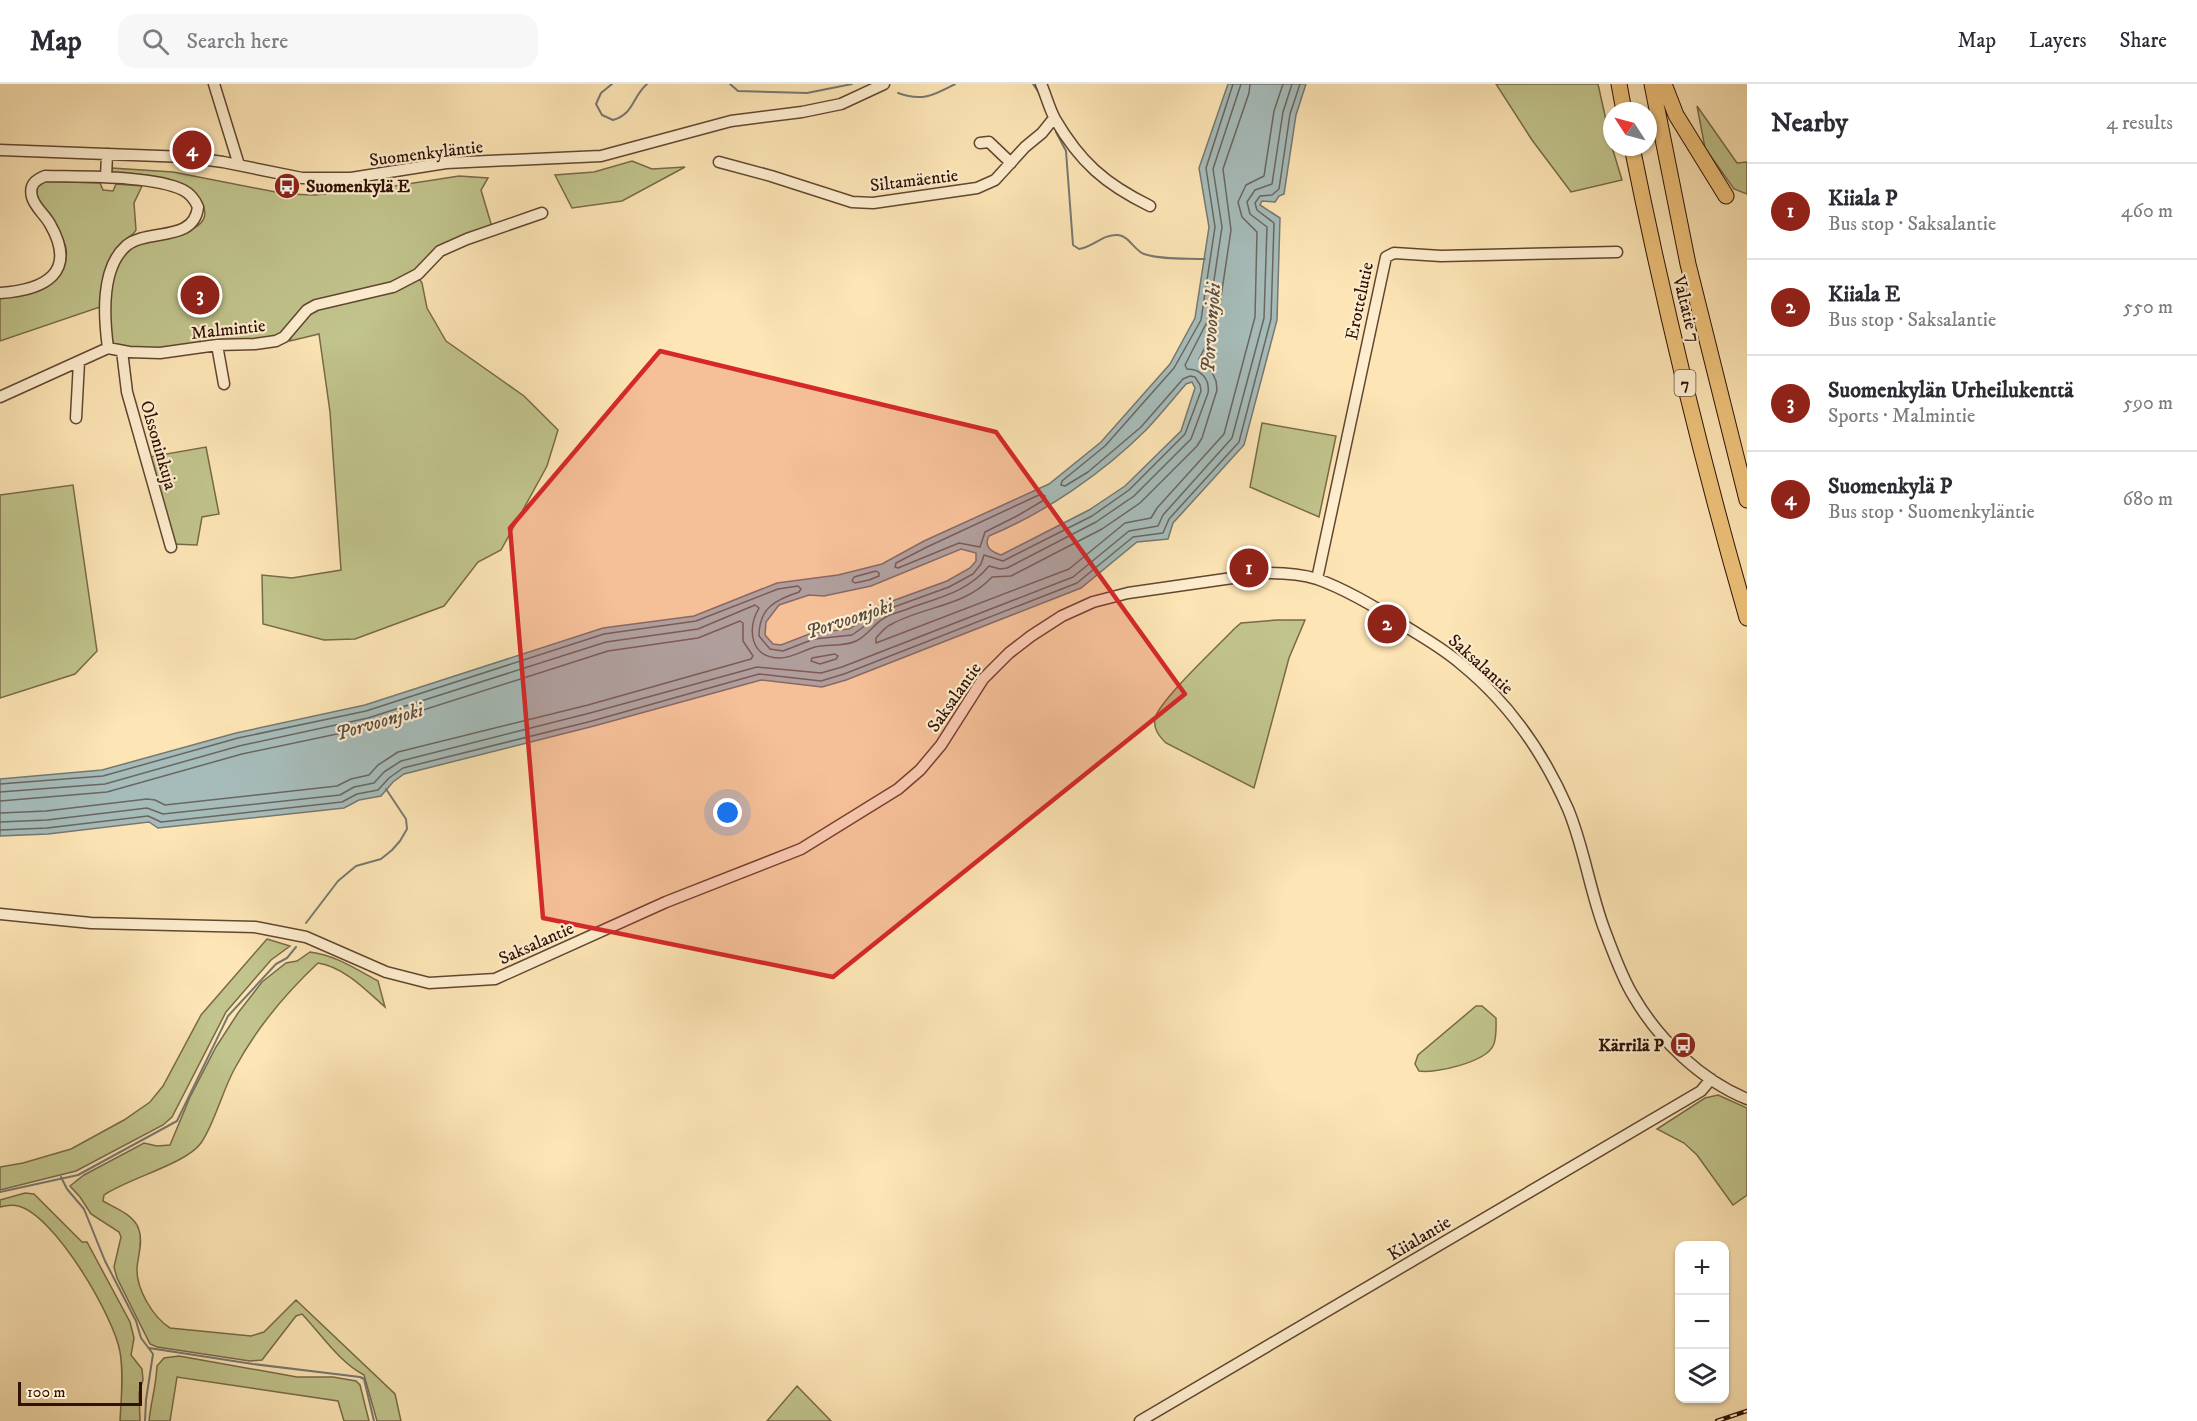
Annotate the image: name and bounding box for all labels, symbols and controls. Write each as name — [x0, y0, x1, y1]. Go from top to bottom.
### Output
search box — [118, 14, 538, 68]
text: Map — [30, 24, 82, 59]
icon: search — [139, 25, 172, 58]
text: Search here — [187, 28, 288, 55]
text: Map — [1957, 28, 1996, 54]
text: Layers — [2029, 28, 2087, 54]
text: Share — [2120, 28, 2167, 54]
north arrow — [1603, 102, 1657, 156]
text: Nearby — [1771, 107, 1848, 140]
text: 4 results — [2106, 111, 2173, 136]
pin: 4 — [172, 128, 212, 172]
street label: Suomenkyläntie — [368, 136, 484, 172]
street label: Siltamäentie — [869, 165, 959, 197]
bus stop icon: Suomenkylä E — [272, 171, 302, 201]
place label: Suomenkylä E — [306, 176, 410, 198]
text: Kiiala P — [1828, 185, 1898, 212]
text: 1 — [1787, 199, 1794, 224]
text: 460 m — [2121, 199, 2173, 224]
text: Bus stop · Saksalantie — [1828, 212, 1996, 237]
street label: Erottelutie — [1341, 260, 1379, 342]
pin: 3 — [180, 272, 220, 318]
street label: Valtatie 7 — [1667, 273, 1705, 345]
water label: Porvoonjoki — [1196, 280, 1227, 374]
text: Kiiala E — [1828, 281, 1900, 308]
text: 2 — [1786, 295, 1795, 320]
text: 550 m — [2123, 295, 2173, 320]
text: Bus stop · Saksalantie — [1828, 308, 1996, 333]
street label: Malmintie — [190, 315, 266, 345]
road number: 7 — [1674, 370, 1696, 396]
text: Suomenkylän Urheilukenttä — [1828, 377, 2074, 404]
text: 3 — [1787, 391, 1794, 416]
text: 590 m — [2123, 391, 2173, 416]
street label: Olssoninkuja — [135, 398, 181, 493]
text: Sports · Malmintie — [1828, 404, 1975, 429]
text: Suomenkylä P — [1828, 473, 1952, 500]
text: 4 — [1785, 487, 1796, 512]
text: 680 m — [2123, 487, 2173, 512]
text: Bus stop · Suomenkyläntie — [1828, 500, 2035, 525]
pin: 1 — [1230, 546, 1268, 590]
water label: Porvoonjoki — [803, 593, 898, 645]
pin: 2 — [1368, 602, 1406, 646]
street label: Saksalantie — [1443, 630, 1517, 700]
street label: Saksalantie — [923, 659, 987, 737]
water label: Porvoonjoki — [332, 697, 428, 747]
your location — [713, 798, 742, 827]
street label: Saksalantie — [495, 918, 577, 970]
bus stop icon: Kärrilä P — [1668, 1030, 1698, 1060]
place label: Kärrilä P — [1598, 1035, 1665, 1057]
street label: Kiialantie — [1384, 1211, 1455, 1266]
map controls — [1675, 1241, 1729, 1403]
button: + — [1675, 1241, 1729, 1295]
button: − — [1675, 1295, 1729, 1349]
button: layers — [1675, 1349, 1729, 1403]
scale bar — [18, 1379, 142, 1406]
text: 100 m — [27, 1382, 66, 1402]

